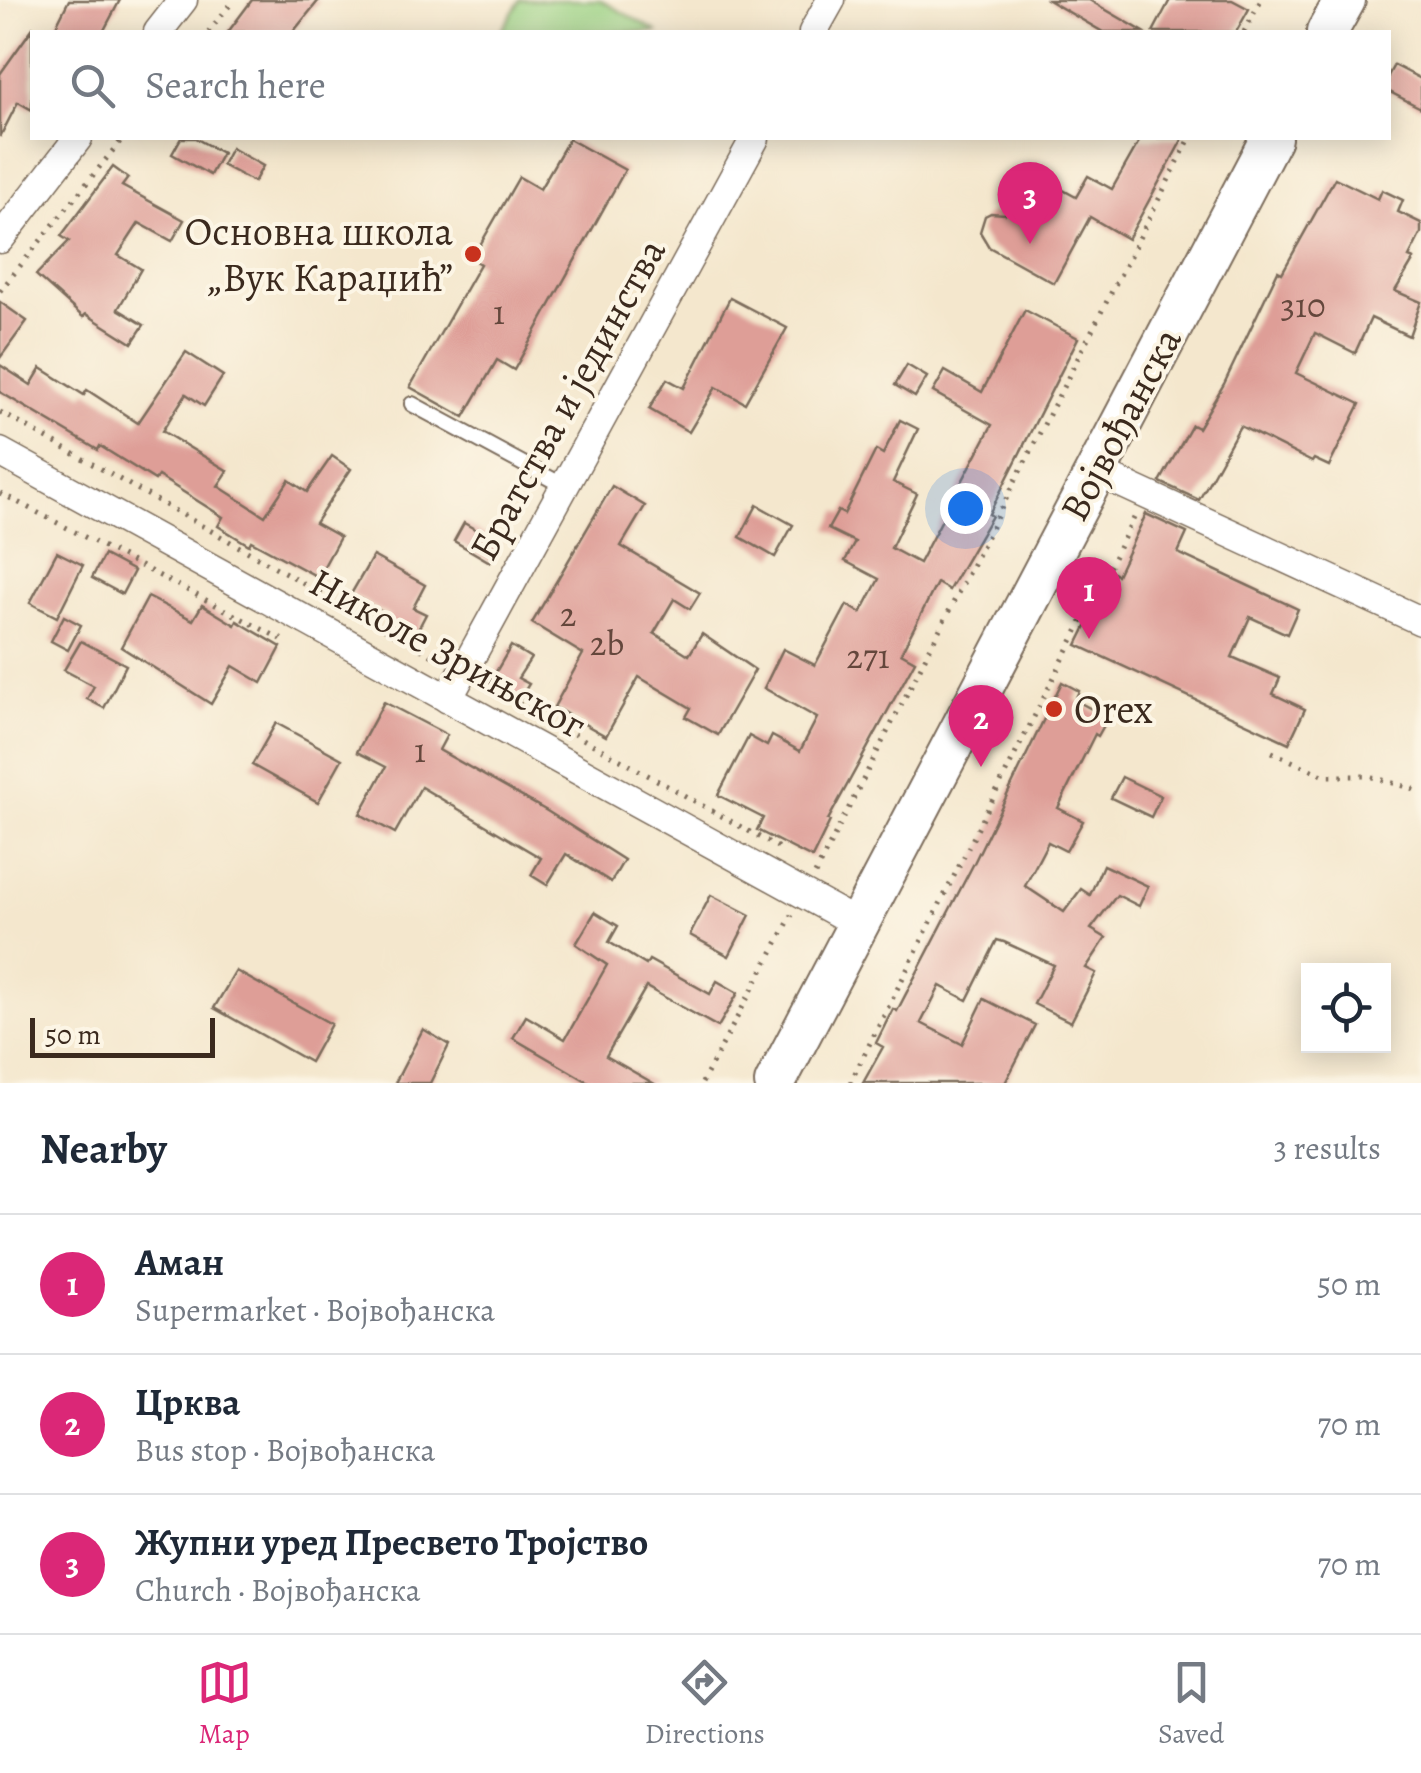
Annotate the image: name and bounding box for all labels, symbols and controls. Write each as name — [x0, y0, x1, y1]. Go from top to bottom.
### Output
search box — [30, 30, 1391, 140]
icon: search — [65, 58, 120, 113]
text: Search here — [145, 59, 326, 111]
pin: 3 — [998, 162, 1062, 244]
place label: Основна школа „Вук Караџић” — [185, 204, 454, 305]
street label: Братства и јединства — [456, 228, 679, 570]
marker: Основна школа „Вук Караџић” — [462, 243, 484, 265]
house number: 310 — [1280, 281, 1326, 329]
house number: 1 — [493, 288, 505, 336]
street label: Војвођанска — [1046, 317, 1195, 531]
your location — [940, 483, 991, 534]
street label: Николе Зрињског — [300, 555, 596, 752]
pin: 1 — [1056, 556, 1122, 639]
house number: 2 — [560, 590, 576, 638]
house number: 2b — [590, 619, 624, 667]
house number: 271 — [846, 632, 890, 680]
place label: Orex — [1074, 682, 1153, 737]
pin: 2 — [948, 684, 1014, 767]
marker: Orex — [1043, 698, 1065, 720]
house number: 1 — [414, 726, 426, 774]
map controls — [1301, 963, 1391, 1053]
button: locate — [1301, 963, 1391, 1053]
scale bar — [30, 1013, 215, 1058]
text: 50 m — [45, 1016, 101, 1054]
text: Nearby — [40, 1120, 167, 1177]
text: 3 results — [1274, 1126, 1381, 1170]
text: Аман — [135, 1236, 224, 1288]
text: 1 — [67, 1262, 78, 1306]
text: 50 m — [1317, 1262, 1381, 1306]
text: Supermarket · Војвођанска — [135, 1288, 495, 1332]
text: Црква — [135, 1376, 240, 1428]
text: 2 — [65, 1402, 80, 1446]
text: 70 m — [1318, 1402, 1381, 1446]
text: Bus stop · Војвођанска — [135, 1428, 435, 1472]
text: Жупни уред Пресвето Тројство — [135, 1516, 648, 1568]
text: 3 — [66, 1542, 79, 1586]
text: 70 m — [1318, 1542, 1381, 1586]
text: Church · Војвођанска — [135, 1568, 420, 1612]
tab: Map — [197, 1655, 252, 1753]
tab: Directions — [645, 1655, 765, 1753]
tab: Saved — [1158, 1655, 1224, 1753]

